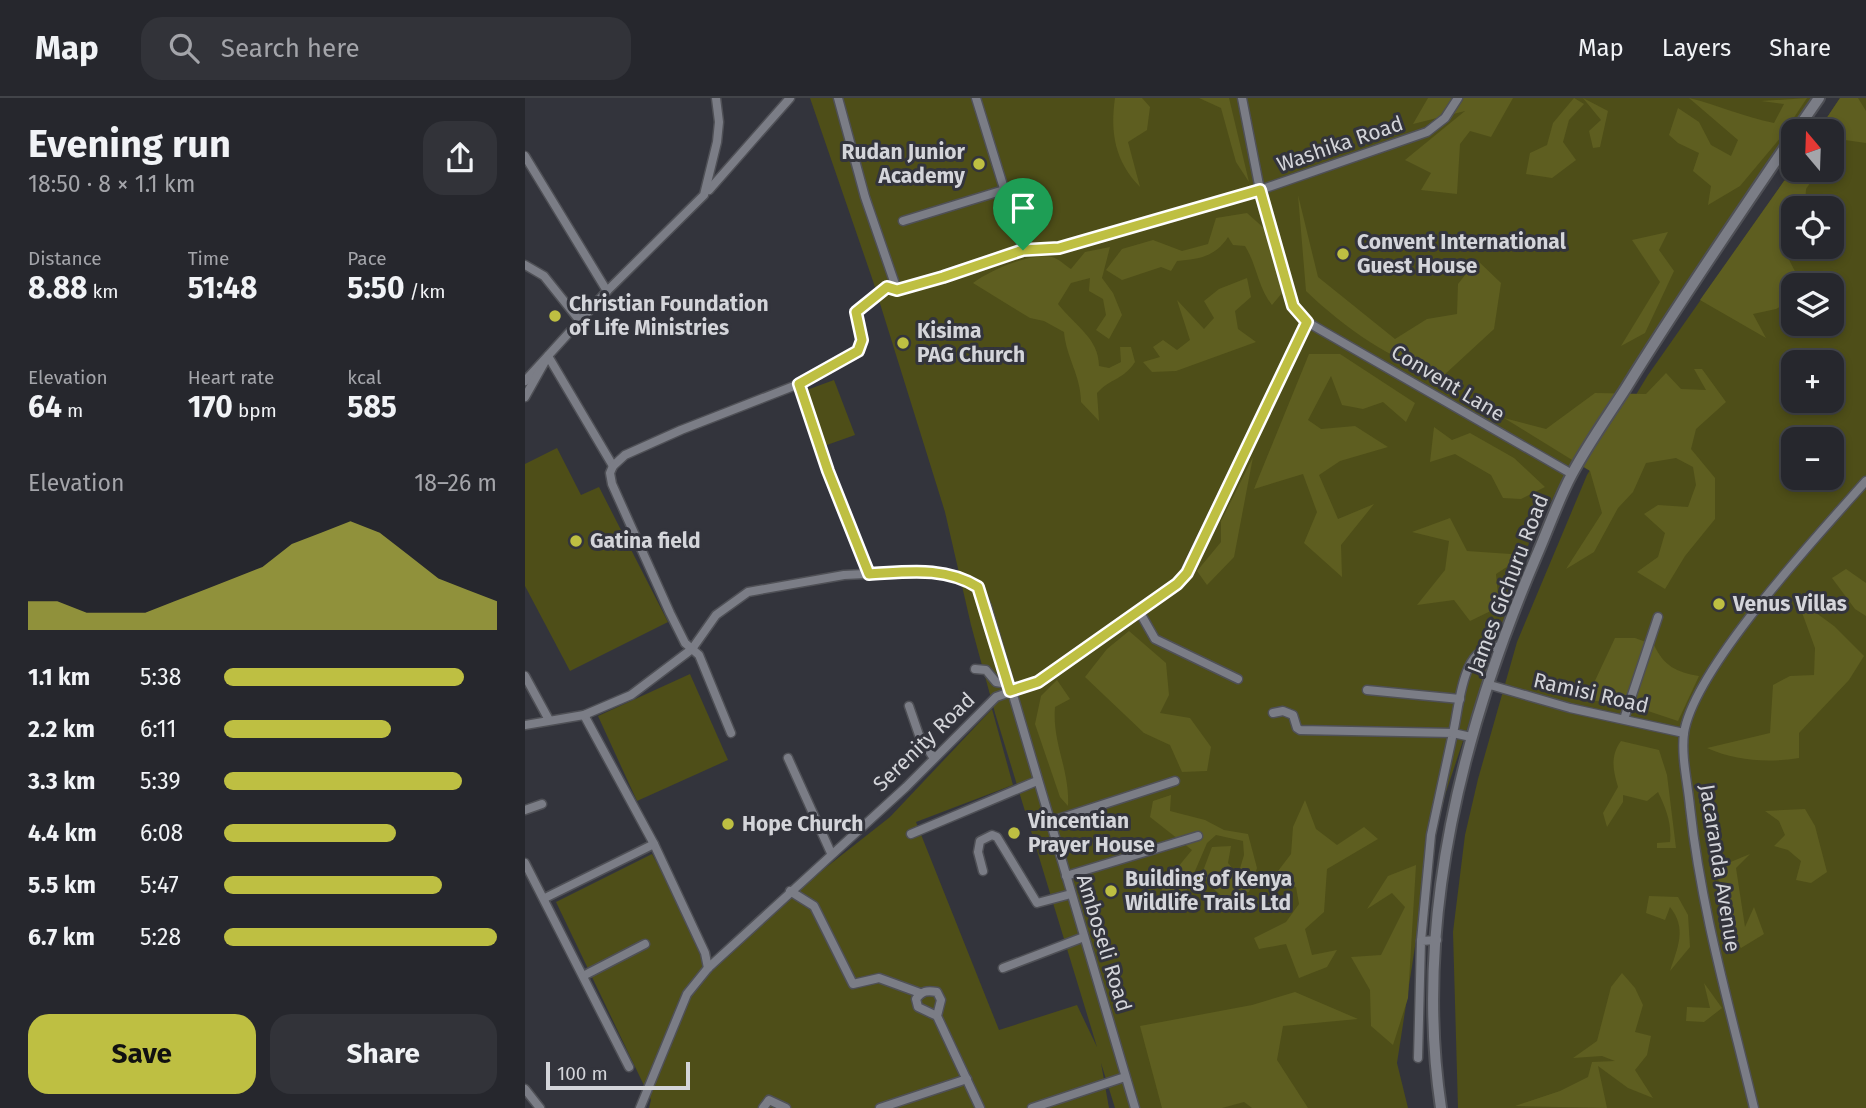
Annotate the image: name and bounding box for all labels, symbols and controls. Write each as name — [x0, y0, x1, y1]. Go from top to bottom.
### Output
search box — [141, 17, 631, 80]
text: Map — [35, 28, 99, 68]
icon: search — [165, 29, 203, 67]
text: Search here — [221, 33, 360, 64]
text: Map — [1578, 34, 1624, 62]
text: Layers — [1662, 34, 1731, 62]
text: Share — [1769, 34, 1831, 62]
street label: Washika Road — [1273, 110, 1407, 178]
north arrow — [1781, 119, 1845, 182]
map controls — [1781, 119, 1844, 490]
text: Evening run — [28, 121, 231, 167]
button: share — [423, 121, 497, 195]
place label: Rudan Junior Academy — [841, 139, 966, 189]
marker: Rudan Junior Academy — [971, 156, 987, 172]
text: 18:50 · 8 × 1.1 km — [28, 170, 195, 198]
pin — [993, 178, 1053, 250]
icon: arrive — [1004, 189, 1042, 227]
button: locate — [1781, 196, 1844, 259]
place label: Convent International Guest House — [1357, 229, 1567, 279]
marker: Convent International Guest House — [1335, 246, 1351, 262]
text: Distance — [28, 247, 102, 270]
text: Time — [188, 247, 229, 270]
text: Pace — [347, 247, 387, 270]
text: 8.88 — [28, 270, 88, 306]
text: 51:48 — [188, 270, 257, 306]
text: 5:50 — [347, 270, 404, 306]
button: layers — [1781, 273, 1844, 336]
text: km — [88, 280, 119, 303]
text: /km — [404, 280, 445, 303]
place label: Christian Foundation of Life Ministries — [569, 291, 769, 341]
marker: Christian Foundation of Life Ministries — [547, 308, 563, 324]
place label: Kisima PAG Church — [917, 318, 1025, 368]
marker: Kisima PAG Church — [895, 335, 911, 351]
street label: Convent Lane — [1386, 339, 1510, 427]
button: + — [1781, 350, 1844, 413]
text: Elevation — [28, 366, 108, 389]
text: Heart rate — [188, 366, 274, 389]
text: kcal — [347, 366, 382, 389]
text: 64 — [28, 389, 62, 425]
text: 170 — [188, 389, 233, 425]
text: 585 — [347, 389, 397, 425]
text: m — [62, 399, 83, 422]
text: bpm — [233, 399, 277, 422]
button: − — [1781, 427, 1844, 490]
text: Elevation — [28, 469, 124, 497]
text: 18–26 m — [414, 469, 497, 497]
street label: James Gichuru Road — [1462, 490, 1554, 678]
place label: Gatina field — [590, 528, 701, 554]
marker: Gatina field — [568, 533, 584, 549]
place label: Venus Villas — [1732, 591, 1847, 617]
marker: Venus Villas — [1711, 596, 1727, 612]
text: 1.1 km — [28, 663, 90, 691]
text: 5:38 — [140, 663, 181, 691]
street label: Ramisi Road — [1531, 667, 1651, 719]
street label: Serenity Road — [868, 687, 980, 797]
text: 2.2 km — [28, 715, 95, 743]
text: 6:11 — [140, 715, 176, 743]
text: 3.3 km — [28, 767, 95, 795]
text: 5:39 — [140, 767, 181, 795]
street label: Jacaranda Avenue — [1694, 782, 1746, 954]
place label: Vincentian Prayer House — [1027, 808, 1155, 858]
place label: Hope Church — [742, 811, 863, 837]
marker: Hope Church — [720, 816, 736, 832]
text: 4.4 km — [28, 819, 97, 847]
text: 6:08 — [140, 819, 183, 847]
marker: Vincentian Prayer House — [1006, 825, 1022, 841]
place label: Building of Kenya Wildlife Trails Ltd — [1125, 866, 1292, 916]
text: 5.5 km — [28, 871, 96, 899]
text: 5:47 — [140, 871, 179, 899]
street label: Amboseli Road — [1071, 871, 1137, 1015]
marker: Building of Kenya Wildlife Trails Ltd — [1103, 883, 1119, 899]
text: 6.7 km — [28, 923, 95, 951]
text: 5:28 — [140, 923, 181, 951]
button: Save — [28, 1014, 256, 1094]
button: Share — [270, 1014, 497, 1094]
scale bar — [546, 1059, 689, 1091]
text: 100 m — [557, 1062, 608, 1085]

